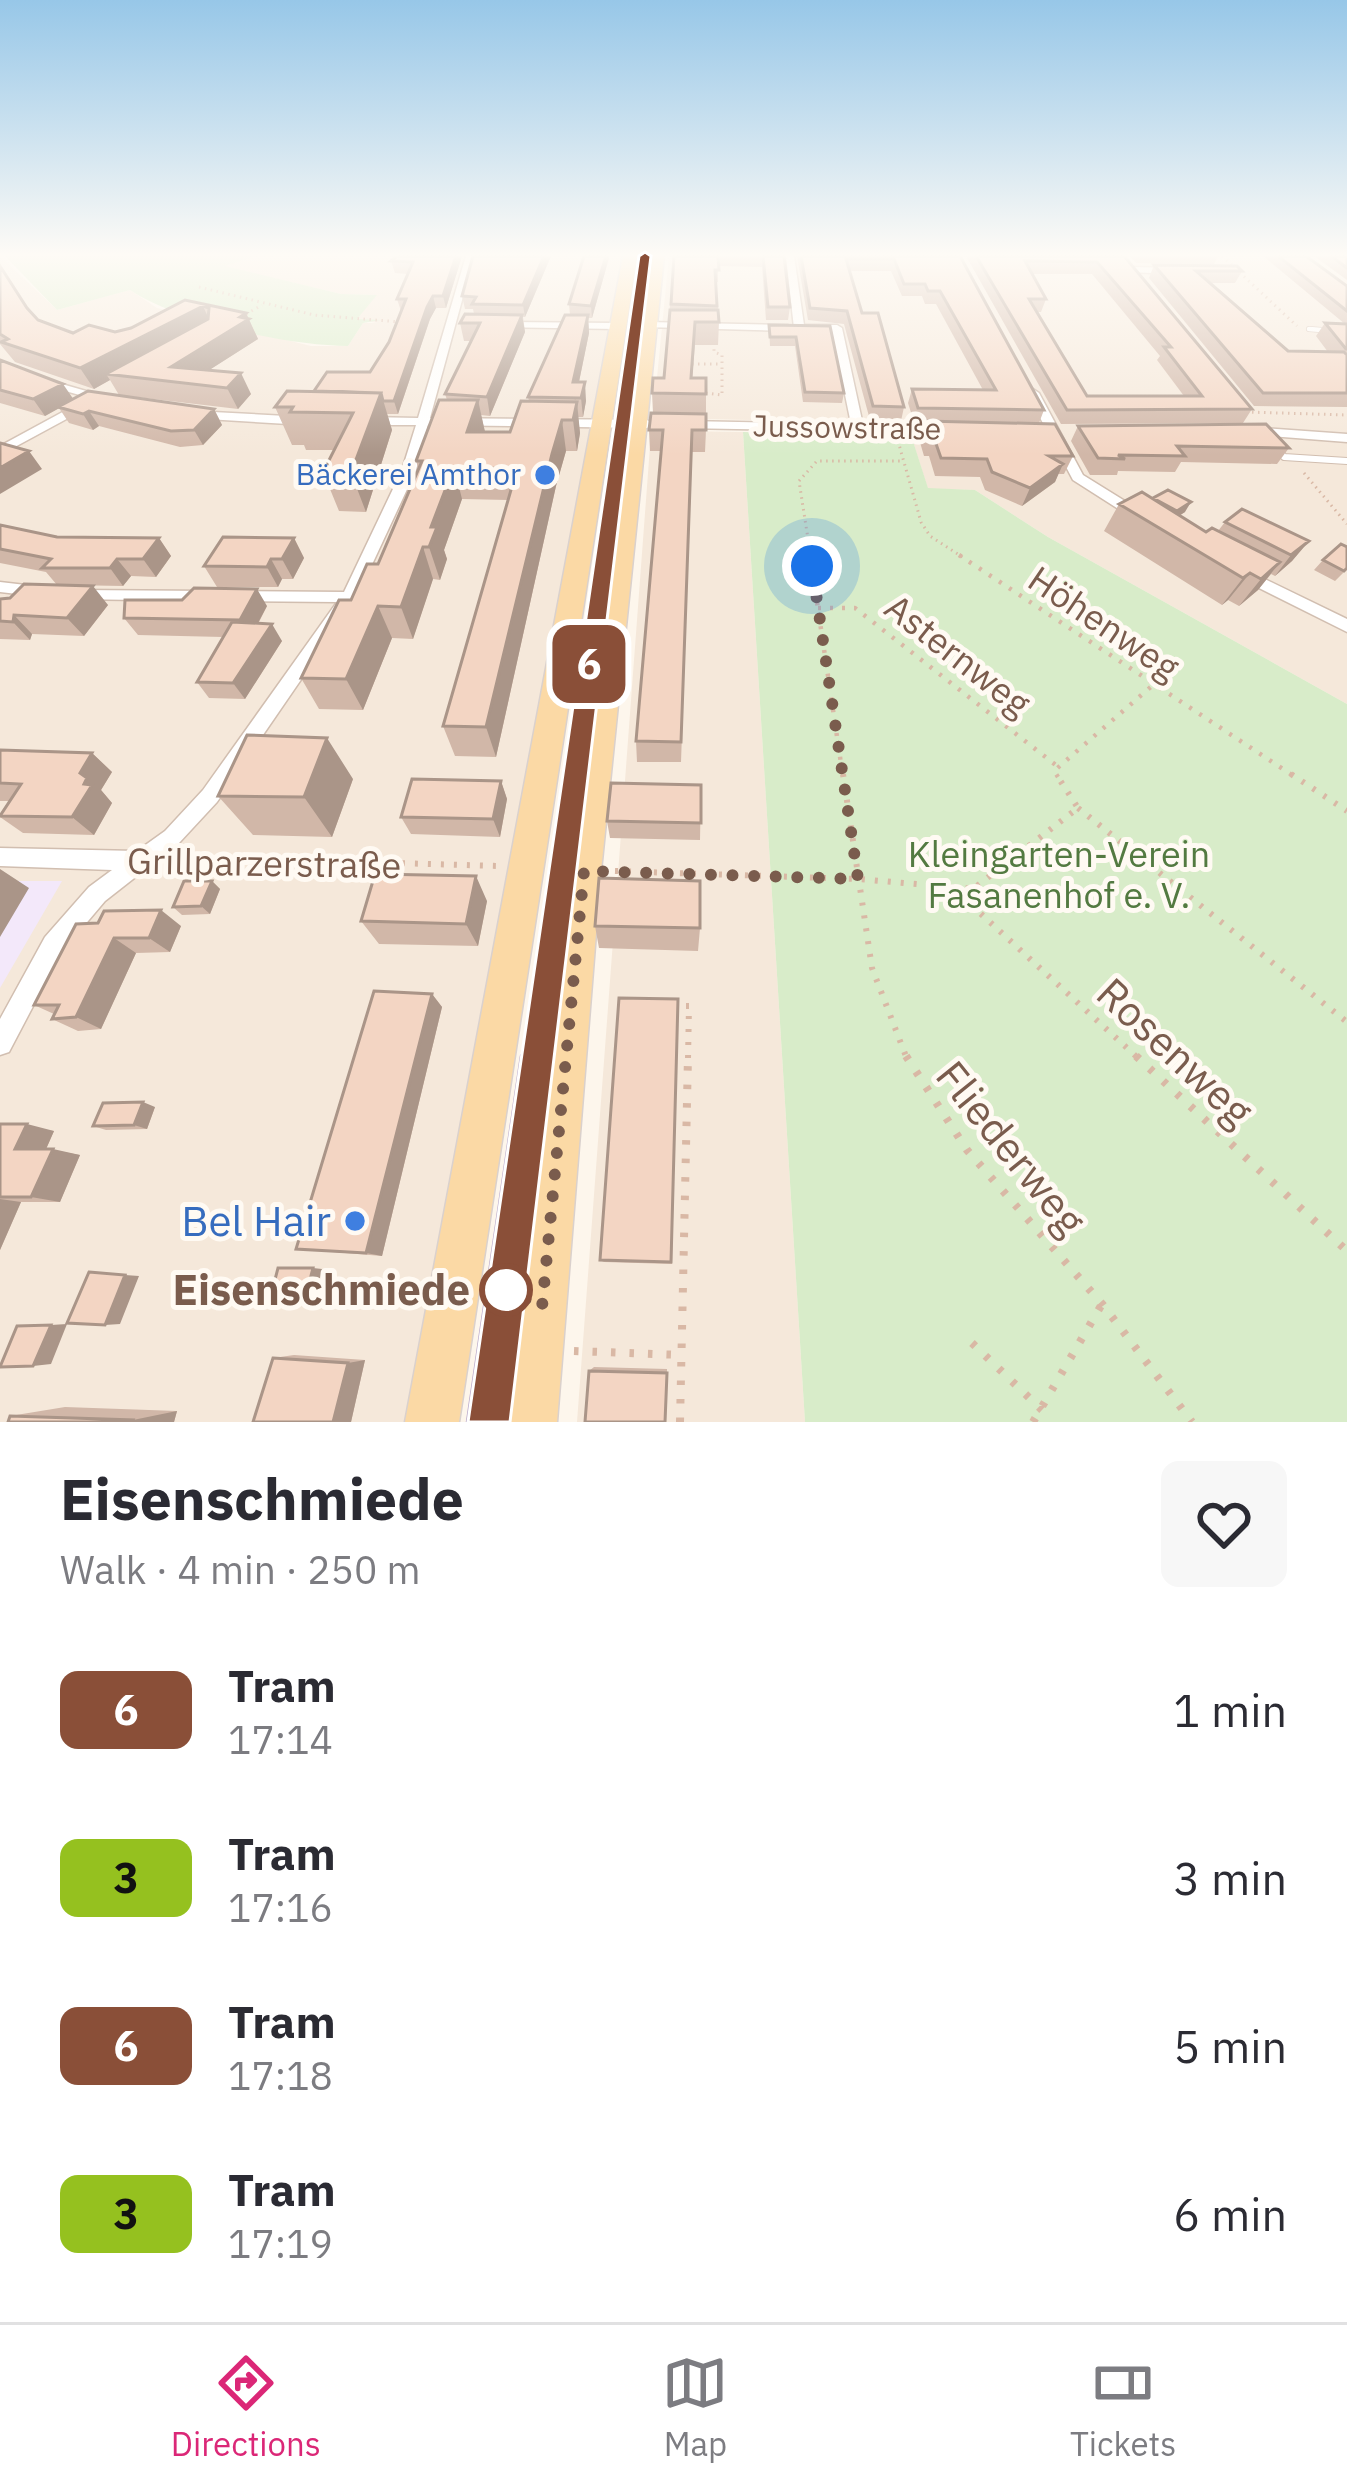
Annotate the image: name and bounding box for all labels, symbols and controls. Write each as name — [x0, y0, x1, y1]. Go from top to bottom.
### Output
street label: Jussowstraße — [752, 405, 942, 448]
place label: Bäckerei Amthor — [296, 454, 521, 493]
marker: Bäckerei Amthor — [532, 462, 558, 488]
your location — [782, 536, 842, 596]
street label: Höhenweg — [1020, 555, 1189, 690]
street label: Asternweg — [876, 583, 1041, 726]
line badge: 6 — [550, 625, 628, 703]
text: 6 — [576, 636, 602, 691]
park label: Kleingarten-Verein Fasanenhof e. V. — [908, 830, 1210, 918]
street label: Grillparzerstraße — [126, 837, 402, 888]
street label: Rosenweg — [1086, 965, 1265, 1138]
street label: Fliederweg — [924, 1049, 1098, 1246]
place label: Bel Hair — [181, 1193, 331, 1248]
marker: Bel Hair — [342, 1208, 368, 1234]
place label: Eisenschmiede — [172, 1262, 470, 1317]
marker: Eisenschmiede — [481, 1265, 531, 1315]
button: heart — [1161, 1461, 1287, 1587]
text: Eisenschmiede — [60, 1462, 464, 1536]
text: Walk · 4 min · 250 m — [60, 1544, 421, 1595]
text: Tram — [228, 1656, 336, 1714]
text: 1 min — [1173, 1681, 1287, 1739]
text: 6 — [113, 1682, 139, 1737]
text: 17:14 — [228, 1714, 333, 1765]
text: Tram — [228, 1824, 336, 1882]
text: 3 min — [1173, 1849, 1287, 1907]
text: 3 — [113, 1850, 139, 1905]
text: 17:16 — [228, 1882, 333, 1933]
text: Tram — [228, 1992, 336, 2050]
text: 5 min — [1173, 2017, 1287, 2075]
text: 6 — [113, 2018, 139, 2073]
text: 17:18 — [228, 2050, 333, 2101]
text: Tram — [228, 2160, 336, 2218]
text: 6 min — [1173, 2185, 1287, 2243]
text: 3 — [113, 2186, 139, 2241]
text: 17:19 — [228, 2218, 333, 2269]
tab: Directions — [171, 2350, 321, 2465]
tab: Map — [662, 2350, 728, 2465]
tab: Tickets — [1070, 2350, 1176, 2465]

